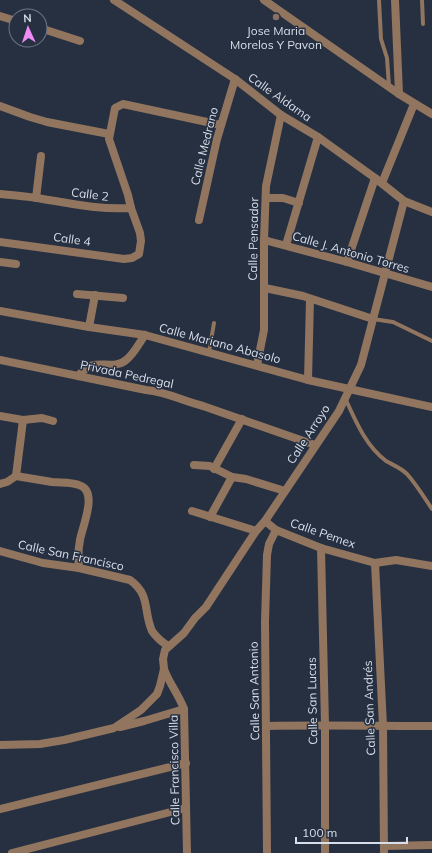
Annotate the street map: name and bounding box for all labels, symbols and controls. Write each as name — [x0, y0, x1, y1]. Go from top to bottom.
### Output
north arrow — [8, 8, 48, 48]
text: N — [23, 11, 32, 25]
marker: Jose Maria Morelos Y Pavon — [271, 12, 281, 22]
place label: Jose Maria Morelos Y Pavon — [230, 23, 322, 52]
street label: Calle Aldama — [245, 70, 315, 124]
street label: Calle Medrano — [187, 105, 221, 187]
street label: Calle 2 — [70, 184, 110, 204]
street label: Calle Pensador — [245, 197, 261, 281]
street label: Calle J. Antonio Torres — [291, 228, 411, 276]
street label: Calle 4 — [52, 229, 92, 249]
street label: Calle Mariano Abasolo — [158, 320, 283, 366]
street label: Privada Pedregal — [79, 357, 175, 391]
street label: Calle Arroyo — [283, 401, 333, 467]
street label: Calle Pemex — [288, 515, 358, 551]
street label: Calle San Francisco — [17, 536, 126, 574]
street label: Calle San Antonio — [246, 641, 262, 741]
street label: Calle San Lucas — [304, 657, 320, 745]
street label: Calle San Andrés — [360, 660, 378, 756]
street label: Calle Francisco Villa — [166, 715, 182, 825]
scale bar — [296, 819, 407, 845]
text: 100 m — [302, 825, 337, 840]

